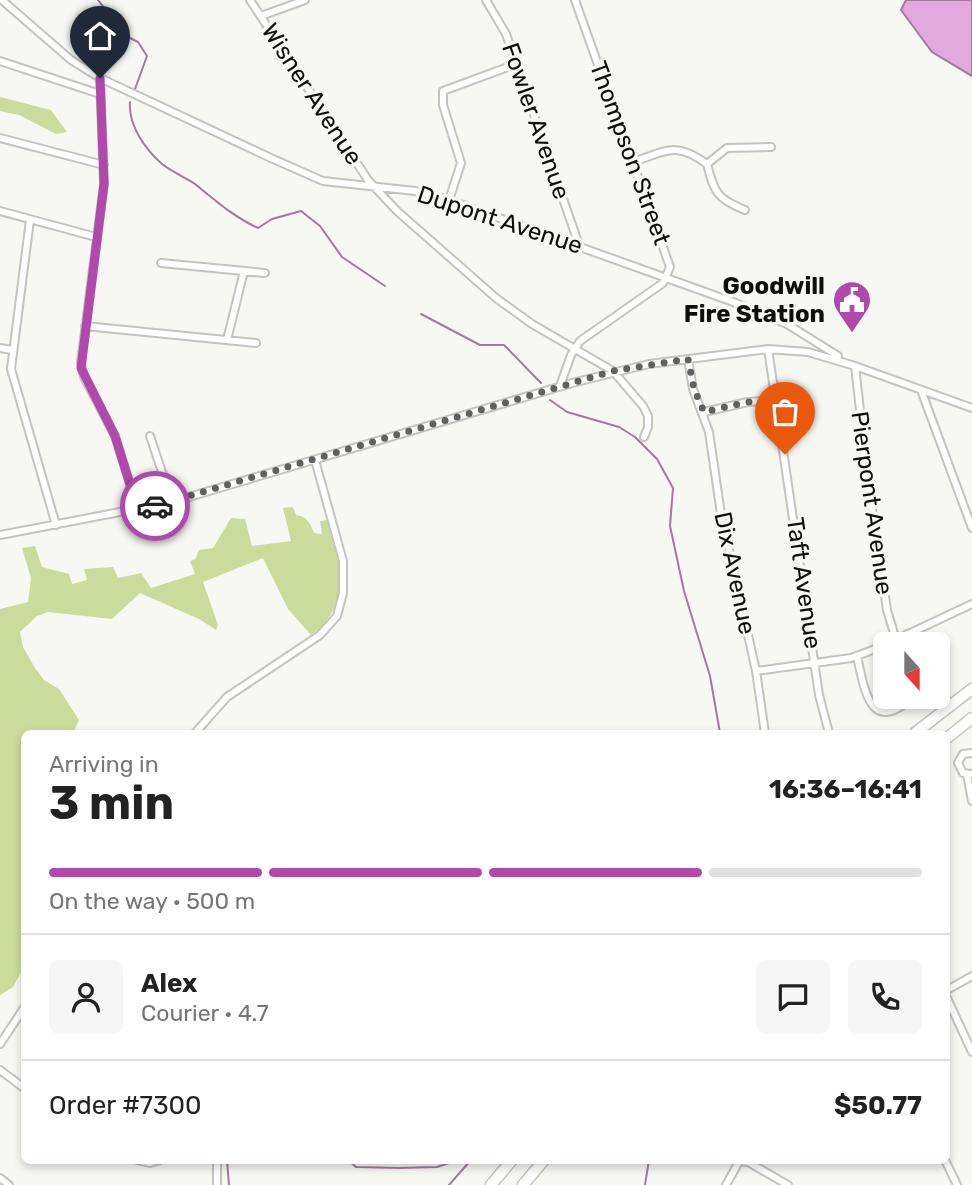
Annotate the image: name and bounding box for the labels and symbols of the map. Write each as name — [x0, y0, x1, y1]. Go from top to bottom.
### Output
pin — [70, 6, 130, 78]
street label: Wisner Avenue — [256, 18, 368, 170]
street label: Fowler Avenue — [496, 39, 576, 203]
street label: Thompson Street — [584, 57, 676, 249]
street label: Dupont Avenue — [414, 180, 586, 260]
place label: Goodwill Fire Station — [684, 272, 825, 328]
public building icon: Goodwill Fire Station — [831, 279, 873, 334]
pin — [755, 382, 815, 454]
street label: Pierpont Avenue — [845, 409, 899, 597]
courier — [120, 471, 190, 541]
street label: Dix Avenue — [708, 509, 762, 637]
street label: Taft Avenue — [781, 515, 827, 651]
north arrow — [873, 632, 950, 709]

